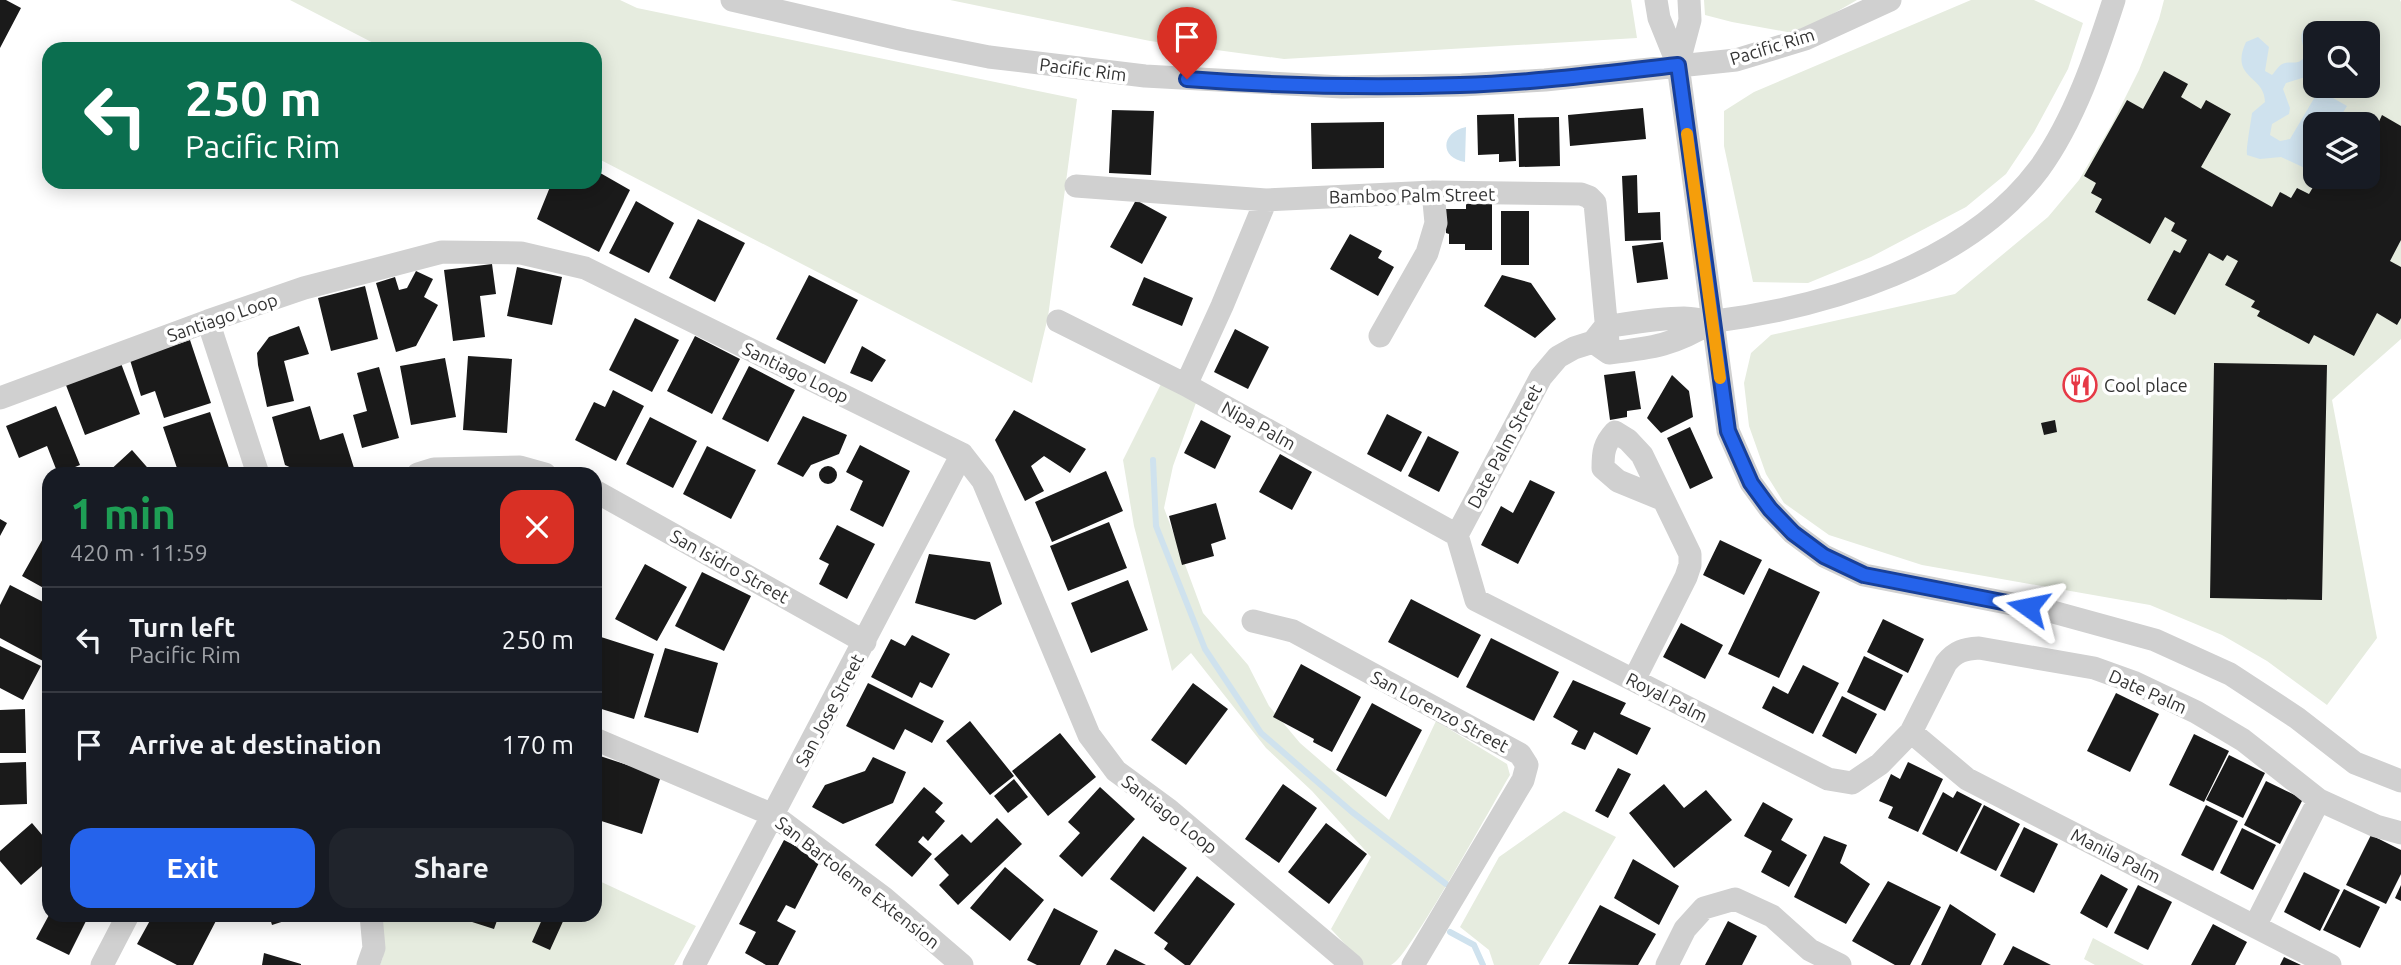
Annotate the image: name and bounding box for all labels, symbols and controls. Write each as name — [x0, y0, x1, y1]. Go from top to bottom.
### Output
pin — [1157, 7, 1217, 79]
icon: arrive — [1168, 18, 1206, 56]
map controls — [2303, 21, 2380, 189]
button: search — [2303, 21, 2380, 98]
street label: Pacific Rim — [1727, 24, 1817, 68]
street label: Pacific Rim — [1038, 54, 1128, 84]
icon: left — [70, 70, 161, 161]
text: 250 m — [185, 70, 322, 125]
button: layers — [2303, 112, 2380, 189]
text: Pacific Rim — [185, 128, 341, 164]
street label: Bamboo Palm Street — [1329, 184, 1495, 206]
street label: Santiago Loop — [164, 289, 280, 345]
street label: Santiago Loop — [740, 338, 852, 406]
restaurant icon: Cool place — [2061, 366, 2099, 404]
place label: Cool place — [2104, 375, 2188, 395]
street label: Date Palm Street — [1463, 381, 1545, 511]
street label: Nipa Palm — [1219, 397, 1299, 453]
text: 1 min — [70, 490, 176, 537]
button: close — [500, 490, 574, 564]
street label: San Isidro Street — [667, 525, 793, 607]
text: 420 m · 11:59 — [70, 540, 208, 565]
position arrow — [1991, 570, 2065, 644]
text: Turn left — [129, 613, 235, 642]
icon: left — [70, 621, 108, 659]
text: 250 m — [502, 625, 574, 654]
text: Pacific Rim — [129, 642, 241, 667]
street label: San Jose Street — [791, 650, 867, 770]
street label: Date Palm — [2106, 665, 2190, 717]
street label: San Lorenzo Street — [1368, 666, 1512, 756]
street label: Royal Palm — [1623, 668, 1711, 726]
icon: arrive — [70, 726, 108, 764]
text: Arrive at destination — [129, 730, 382, 759]
text: 170 m — [502, 730, 574, 759]
street label: Santiago Loop — [1118, 771, 1222, 857]
street label: San Bartoleme Extension — [772, 812, 944, 952]
street label: Manila Palm — [2068, 824, 2164, 886]
button: Exit — [70, 828, 315, 908]
button: Share — [329, 828, 574, 908]

